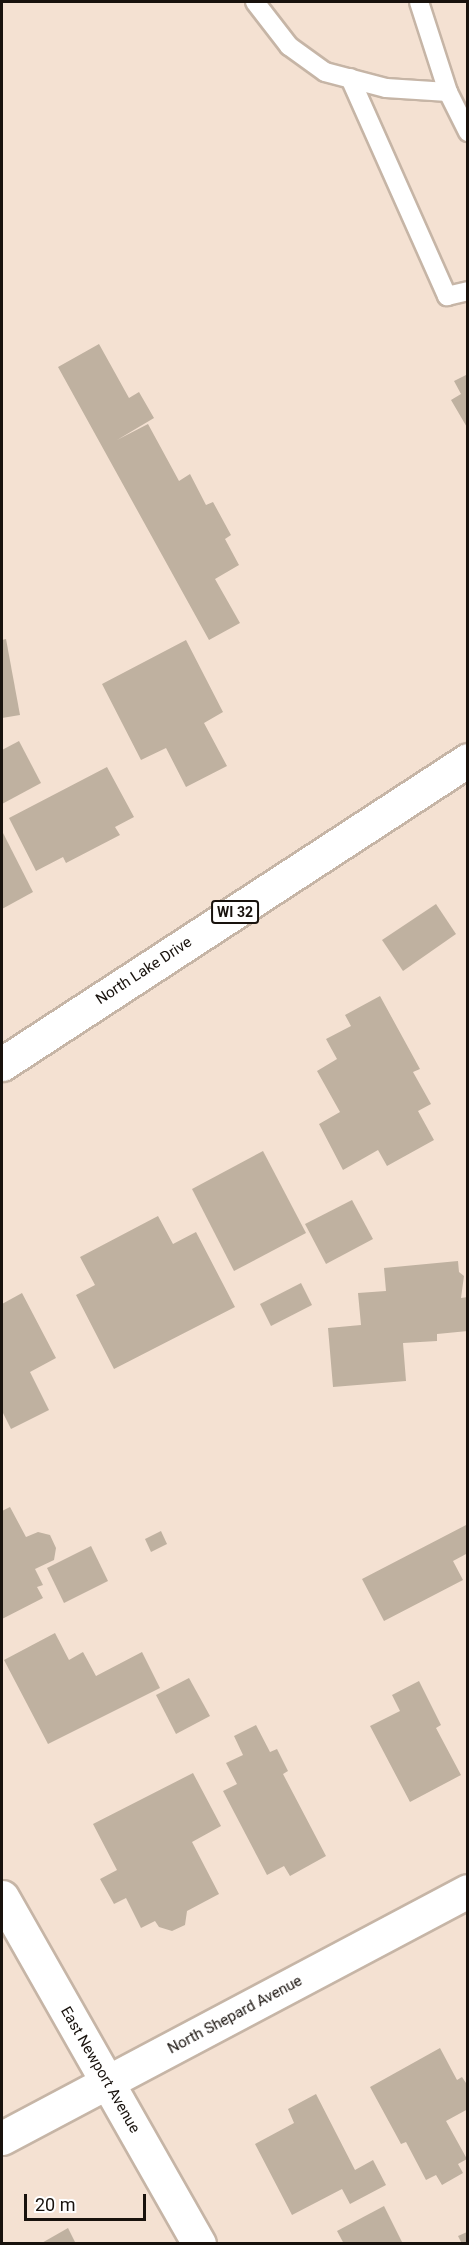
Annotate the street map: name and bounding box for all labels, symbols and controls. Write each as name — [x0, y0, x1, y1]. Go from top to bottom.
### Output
road number: WI 32 — [211, 901, 259, 923]
street label: North Lake Drive — [93, 933, 195, 1009]
street label: North Shepard Avenue — [165, 1972, 305, 2058]
street label: East Newport Avenue — [56, 2004, 144, 2136]
scale bar — [27, 2182, 148, 2220]
text: 20 m — [35, 2194, 75, 2215]

